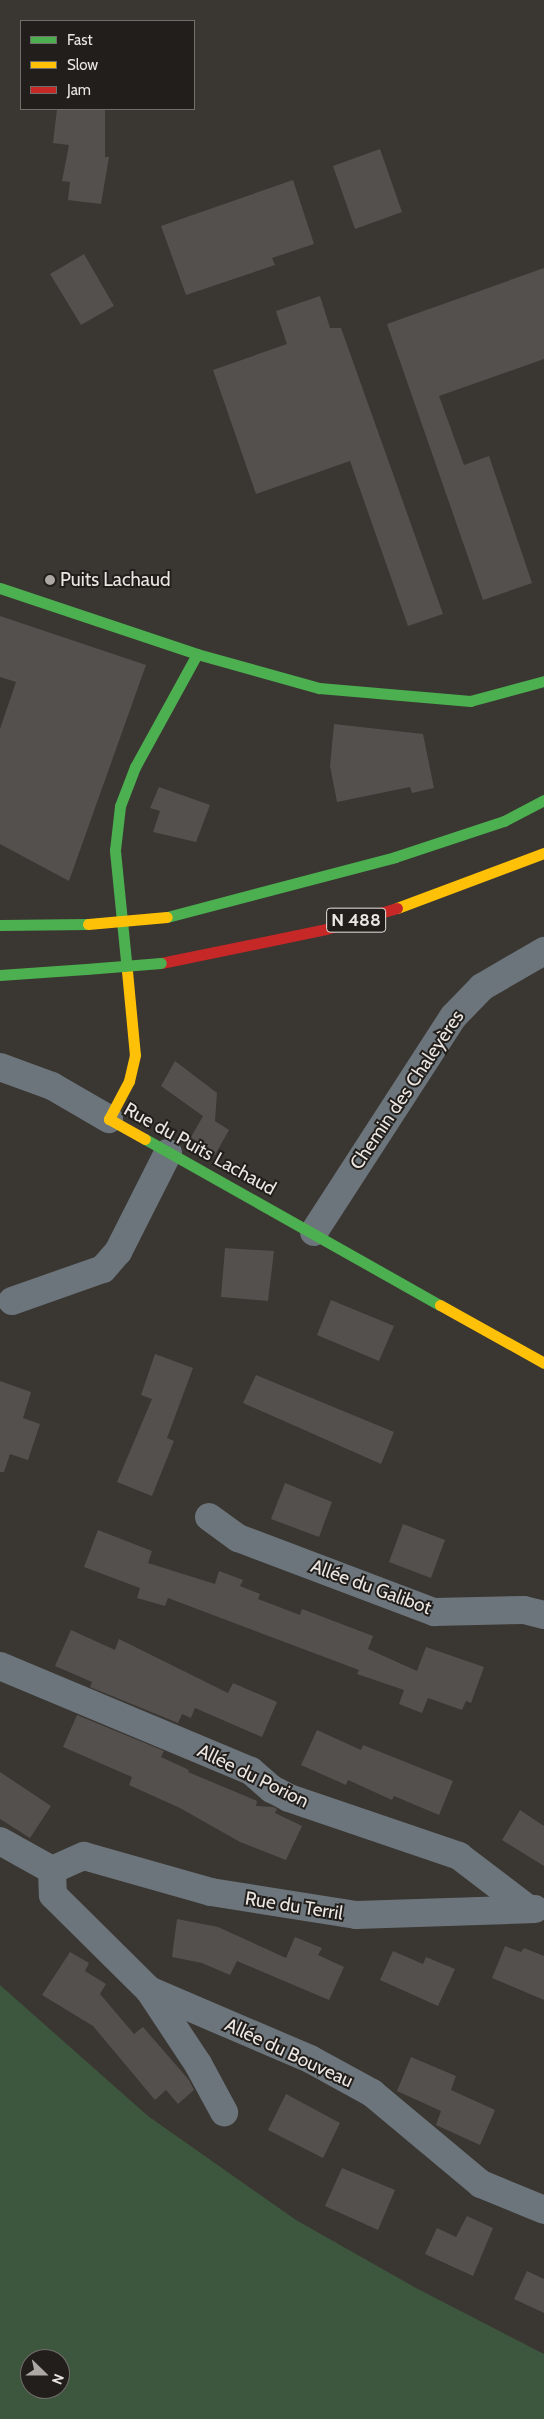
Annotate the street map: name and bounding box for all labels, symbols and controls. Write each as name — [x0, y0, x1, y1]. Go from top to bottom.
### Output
legend — [20, 20, 195, 110]
text: Fast — [67, 31, 92, 49]
text: Slow — [67, 56, 98, 74]
text: Jam — [67, 81, 91, 99]
place label: Puits Lachaud — [60, 569, 170, 591]
marker: Puits Lachaud — [44, 574, 56, 586]
road number: N 488 — [326, 904, 386, 936]
street label: Chemin des Chaleyères — [345, 1006, 469, 1174]
street label: Rue du Puits Lachaud — [120, 1098, 280, 1200]
street label: Allée du Galibot — [308, 1555, 434, 1619]
street label: Allée du Porion — [194, 1739, 312, 1813]
street label: Rue du Terril — [243, 1887, 345, 1925]
street label: Allée du Bouveau — [221, 2013, 357, 2093]
north arrow — [20, 2349, 70, 2399]
text: N — [48, 2371, 68, 2387]

